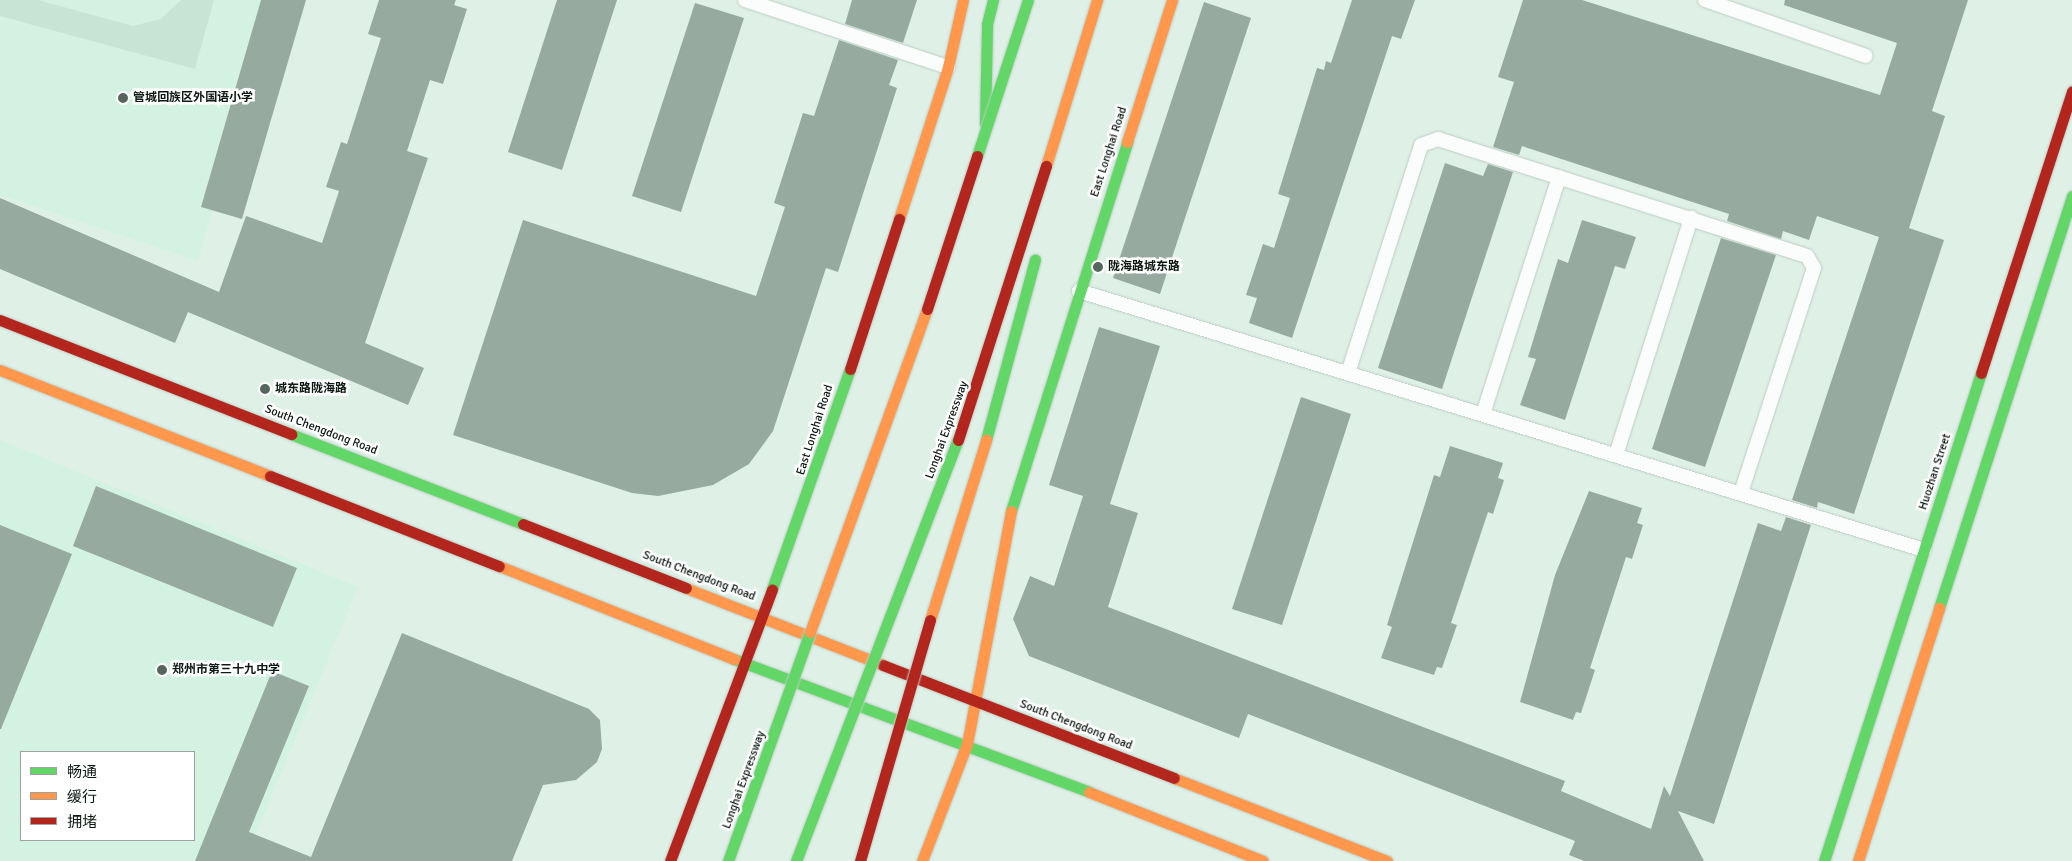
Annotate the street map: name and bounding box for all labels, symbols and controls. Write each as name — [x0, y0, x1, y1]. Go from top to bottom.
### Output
place label: 管城回族区外国语小学 — [133, 91, 253, 105]
marker: 管城回族区外国语小学 — [117, 92, 129, 104]
street label: East Longhai Road — [1088, 105, 1130, 199]
place label: 陇海路城东路 — [1108, 260, 1180, 274]
marker: 陇海路城东路 — [1092, 261, 1104, 273]
street label: Longhai Expressway — [923, 379, 971, 481]
place label: 城东路陇海路 — [275, 382, 347, 396]
marker: 城东路陇海路 — [259, 383, 271, 395]
street label: East Longhai Road — [794, 383, 836, 477]
street label: South Chengdong Road — [263, 402, 379, 458]
street label: Huozhan Street — [1916, 432, 1954, 512]
street label: South Chengdong Road — [641, 548, 757, 604]
place label: 郑州市第三十九中学 — [172, 663, 280, 677]
marker: 郑州市第三十九中学 — [156, 664, 168, 676]
street label: South Chengdong Road — [1018, 697, 1134, 753]
street label: Longhai Expressway — [720, 729, 768, 831]
legend — [20, 751, 195, 841]
text: 畅通 — [67, 763, 97, 781]
text: 缓行 — [67, 788, 97, 806]
text: 拥堵 — [67, 813, 97, 831]

